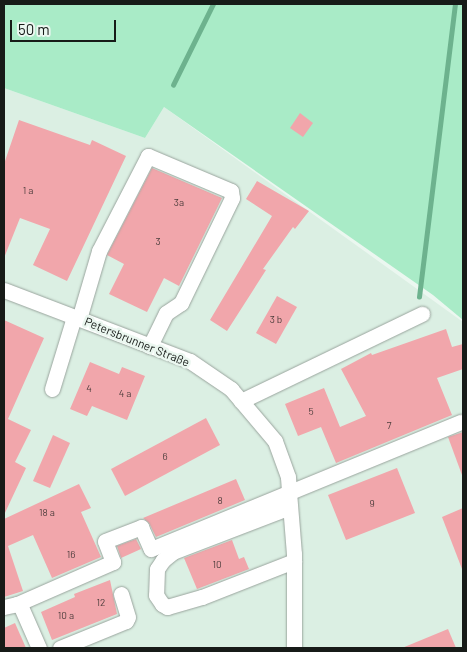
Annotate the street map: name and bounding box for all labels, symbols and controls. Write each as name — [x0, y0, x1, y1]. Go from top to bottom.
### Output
scale bar — [12, 10, 119, 42]
text: 50 m — [18, 20, 50, 38]
house number: 1 a — [23, 185, 33, 197]
house number: 3a — [174, 197, 184, 209]
house number: 3 — [155, 236, 161, 248]
street label: Petersbrunner Straße — [82, 314, 192, 370]
house number: 3 b — [270, 314, 282, 326]
house number: 4 — [86, 383, 92, 395]
house number: 4 a — [119, 388, 131, 400]
house number: 5 — [308, 406, 314, 418]
house number: 7 — [387, 420, 391, 432]
house number: 6 — [162, 451, 168, 463]
house number: 8 — [217, 495, 223, 507]
house number: 9 — [369, 498, 375, 510]
house number: 18 a — [39, 507, 55, 519]
house number: 16 — [67, 549, 75, 561]
house number: 10 — [212, 559, 222, 571]
house number: 12 — [97, 597, 105, 609]
house number: 10 a — [58, 610, 74, 622]

